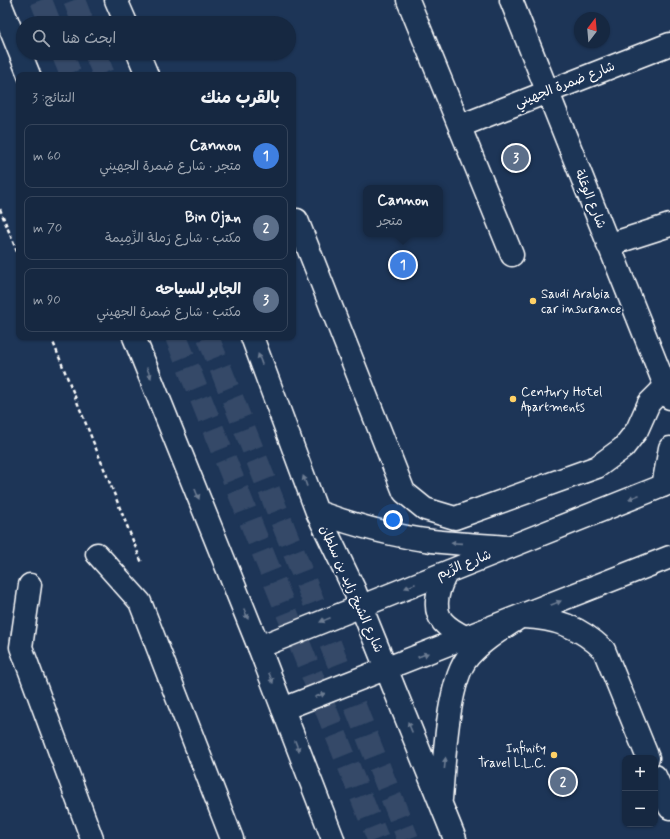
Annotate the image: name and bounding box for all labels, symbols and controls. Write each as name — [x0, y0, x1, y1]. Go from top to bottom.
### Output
north arrow — [574, 12, 610, 48]
search box — [16, 16, 296, 60]
icon: search — [30, 27, 52, 49]
text: ابحث هنا — [62, 29, 116, 49]
street label: شارع ضمرة الجهيني — [512, 58, 618, 114]
text: بالقرب منك — [201, 87, 280, 109]
text: النتائج: 3 — [32, 90, 75, 107]
text: Cannon — [190, 136, 241, 156]
pin: 3 — [503, 143, 529, 173]
text: 60 m — [33, 148, 61, 165]
text: 1 — [263, 148, 269, 165]
text: متجر · شارع ضمرة الجهيني — [100, 158, 241, 175]
street label: شارع الوِعَلة — [569, 167, 610, 232]
popup — [363, 185, 443, 237]
text: Cannon — [377, 191, 429, 211]
text: Bin Ojan — [185, 208, 241, 228]
text: متجر — [377, 213, 403, 230]
text: 70 m — [33, 220, 62, 237]
text: 2 — [263, 220, 269, 237]
text: مكتب · شارع رَملة الزِّمِيمة — [105, 230, 241, 247]
pin: 1 — [390, 250, 416, 280]
text: الجابر للسياحه — [155, 280, 241, 300]
place label: Saudi Arabia car insurance — [541, 286, 622, 318]
text: 90 m — [33, 292, 61, 309]
text: 3 — [263, 292, 269, 309]
marker: Saudi Arabia car insurance — [528, 296, 538, 306]
text: مكتب · شارع ضمرة الجهيني — [97, 304, 241, 321]
one-way arrow — [257, 352, 263, 364]
one-way arrow — [146, 368, 152, 380]
place label: Century Hotel Apartments — [521, 384, 602, 417]
marker: Century Hotel Apartments — [508, 394, 518, 404]
one-way arrow — [302, 474, 308, 486]
one-way arrow — [195, 488, 201, 500]
one-way arrow — [627, 495, 639, 501]
your location — [383, 510, 403, 530]
street label: شارع الشيخ زايد بن سلطان — [315, 523, 387, 655]
one-way arrow — [450, 540, 462, 546]
street label: شارع الرِّيم — [434, 546, 494, 585]
one-way arrow — [404, 584, 416, 590]
one-way arrow — [550, 599, 562, 605]
one-way arrow — [243, 609, 249, 621]
one-way arrow — [318, 618, 330, 624]
one-way arrow — [417, 652, 429, 658]
one-way arrow — [268, 672, 274, 683]
one-way arrow — [314, 692, 326, 698]
one-way arrow — [406, 720, 412, 732]
one-way arrow — [295, 740, 301, 752]
place label: Infinity Travel L.L.C. — [478, 740, 546, 772]
marker: Infinity Travel L.L.C. — [549, 750, 559, 760]
map controls — [622, 755, 658, 827]
button: + — [622, 755, 658, 791]
one-way arrow — [441, 757, 448, 769]
pin: 2 — [550, 767, 576, 797]
button: − — [622, 791, 658, 827]

